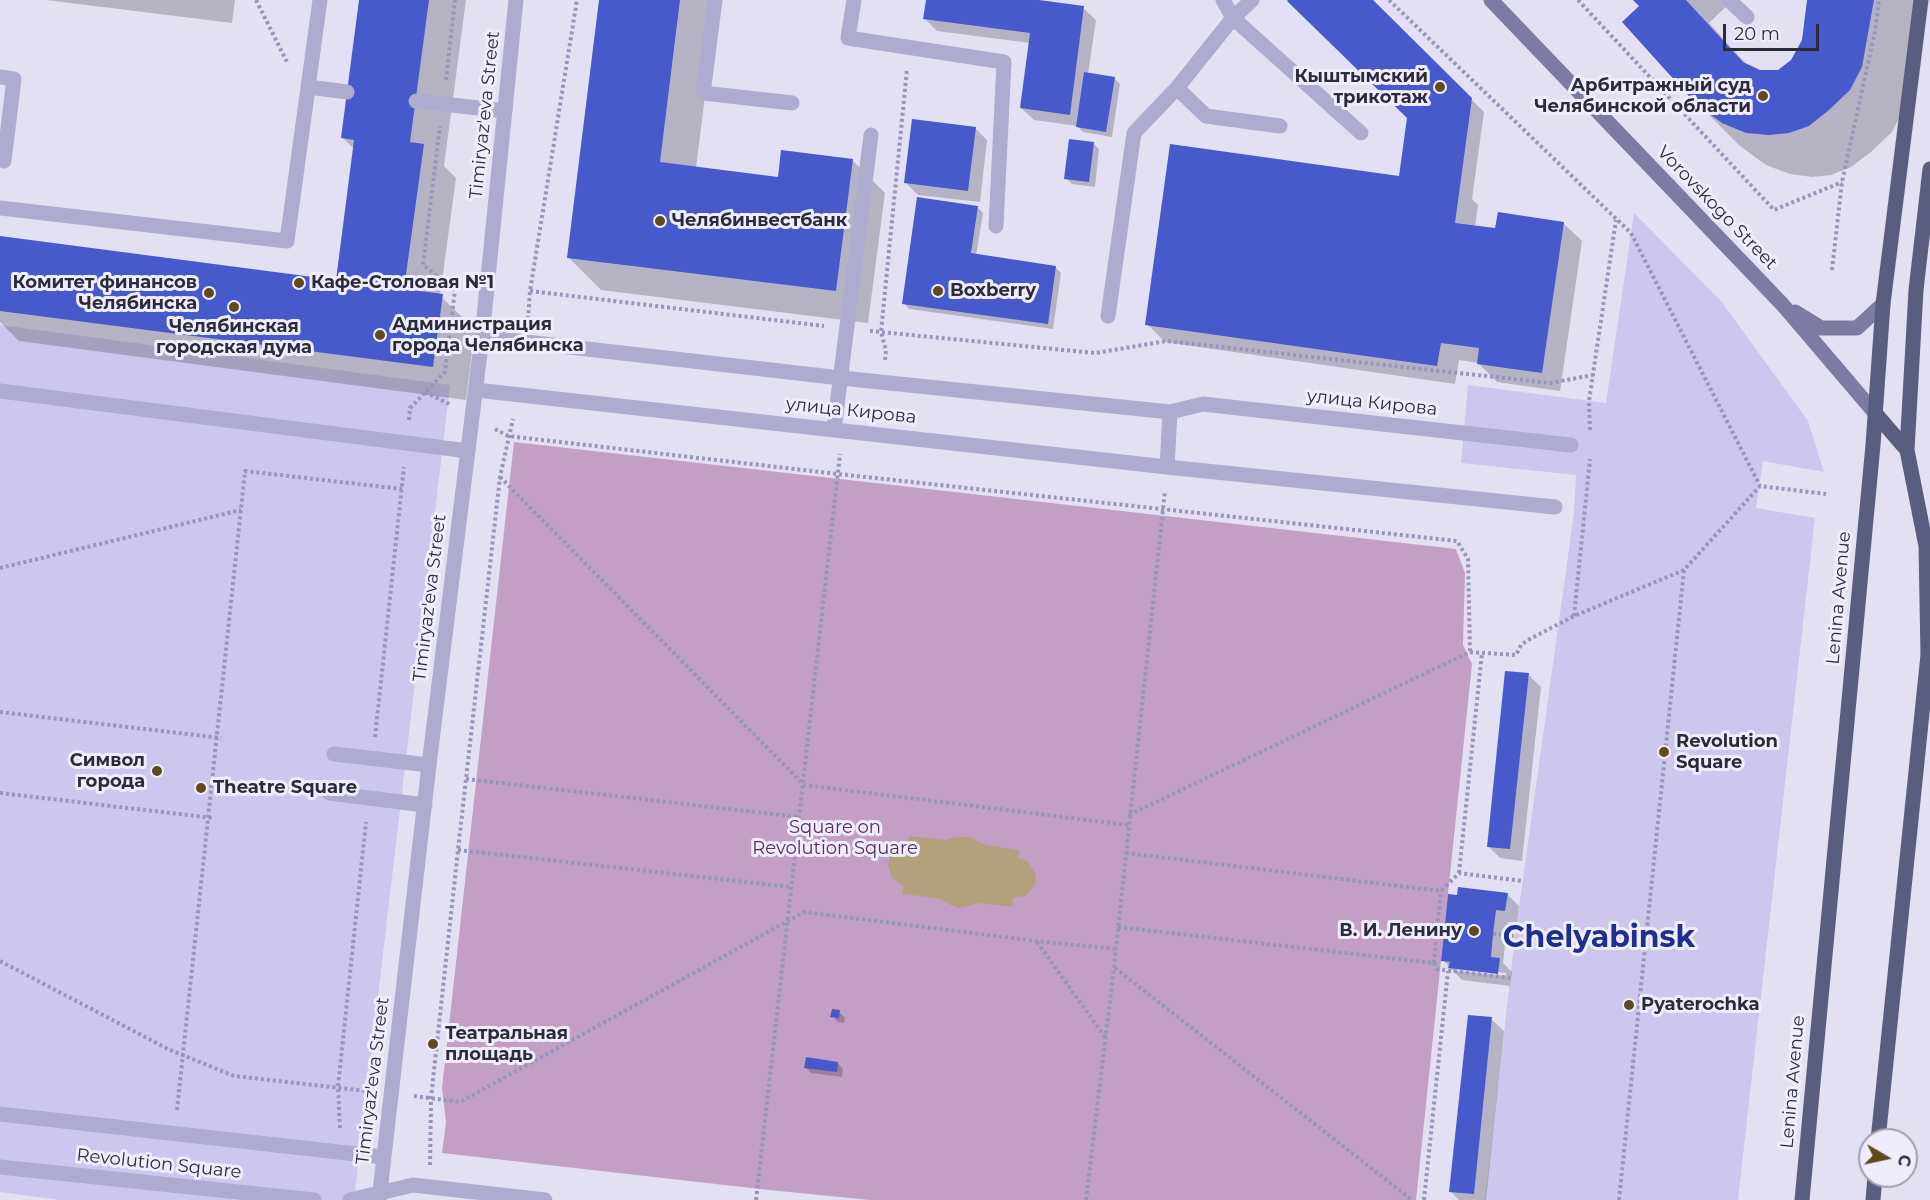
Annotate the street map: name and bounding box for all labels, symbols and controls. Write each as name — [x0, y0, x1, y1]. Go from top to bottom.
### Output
scale bar — [1726, 12, 1822, 50]
text: 20 m — [1734, 23, 1780, 45]
street label: Timiryaz'eva Street — [465, 30, 505, 200]
place label: Кыштымский трикотаж — [1294, 66, 1428, 109]
place label: Арбитражный суд Челябинской области — [1534, 75, 1751, 118]
marker: Кыштымский трикотаж — [1433, 80, 1447, 94]
marker: Арбитражный суд Челябинской области — [1756, 89, 1770, 103]
street label: Vorovskogo Street — [1652, 142, 1782, 274]
place label: Челябинвестбанк — [672, 210, 847, 232]
marker: Челябинвестбанк — [653, 214, 667, 228]
place label: Комитет финансов Челябинска — [12, 272, 197, 314]
place label: Кафе-Столовая №1 — [311, 272, 494, 294]
marker: Кафе-Столовая №1 — [292, 276, 306, 290]
place label: Boxberry — [950, 280, 1036, 302]
marker: Boxberry — [931, 284, 945, 298]
marker: Комитет финансов Челябинска — [202, 286, 216, 300]
marker: Челябинская городская дума — [227, 300, 241, 314]
place label: Администрация города Челябинска — [392, 314, 584, 356]
place label: Челябинская городская дума — [156, 316, 312, 358]
marker: Администрация города Челябинска — [373, 328, 387, 342]
street label: улица Кирова — [1306, 385, 1438, 421]
street label: улица Кирова — [785, 393, 917, 429]
street label: Timiryaz'eva Street — [409, 513, 451, 683]
street label: Lenina Avenue — [1822, 530, 1856, 666]
place label: Revolution Square — [1676, 731, 1778, 774]
marker: Revolution Square — [1657, 745, 1671, 759]
place label: Символ города — [70, 750, 145, 792]
marker: Символ города — [150, 764, 164, 778]
place label: Theatre Square — [213, 777, 357, 799]
marker: Theatre Square — [194, 781, 208, 795]
park label: Square on Revolution Square — [752, 817, 918, 860]
place label: В. И. Ленину — [1339, 920, 1462, 942]
district label: Chelyabinsk — [1503, 920, 1695, 956]
marker: В. И. Ленину — [1467, 924, 1481, 938]
place label: Pyaterochka — [1641, 994, 1760, 1016]
street label: Timiryaz'eva Street — [352, 996, 394, 1166]
marker: Pyaterochka — [1622, 998, 1636, 1012]
street label: Lenina Avenue — [1776, 1014, 1810, 1150]
place label: Театральная площадь — [445, 1023, 568, 1066]
marker: Театральная площадь — [426, 1037, 440, 1051]
north arrow — [1858, 1128, 1918, 1188]
street label: Revolution Square — [76, 1145, 242, 1183]
text: С — [1894, 1153, 1915, 1168]

